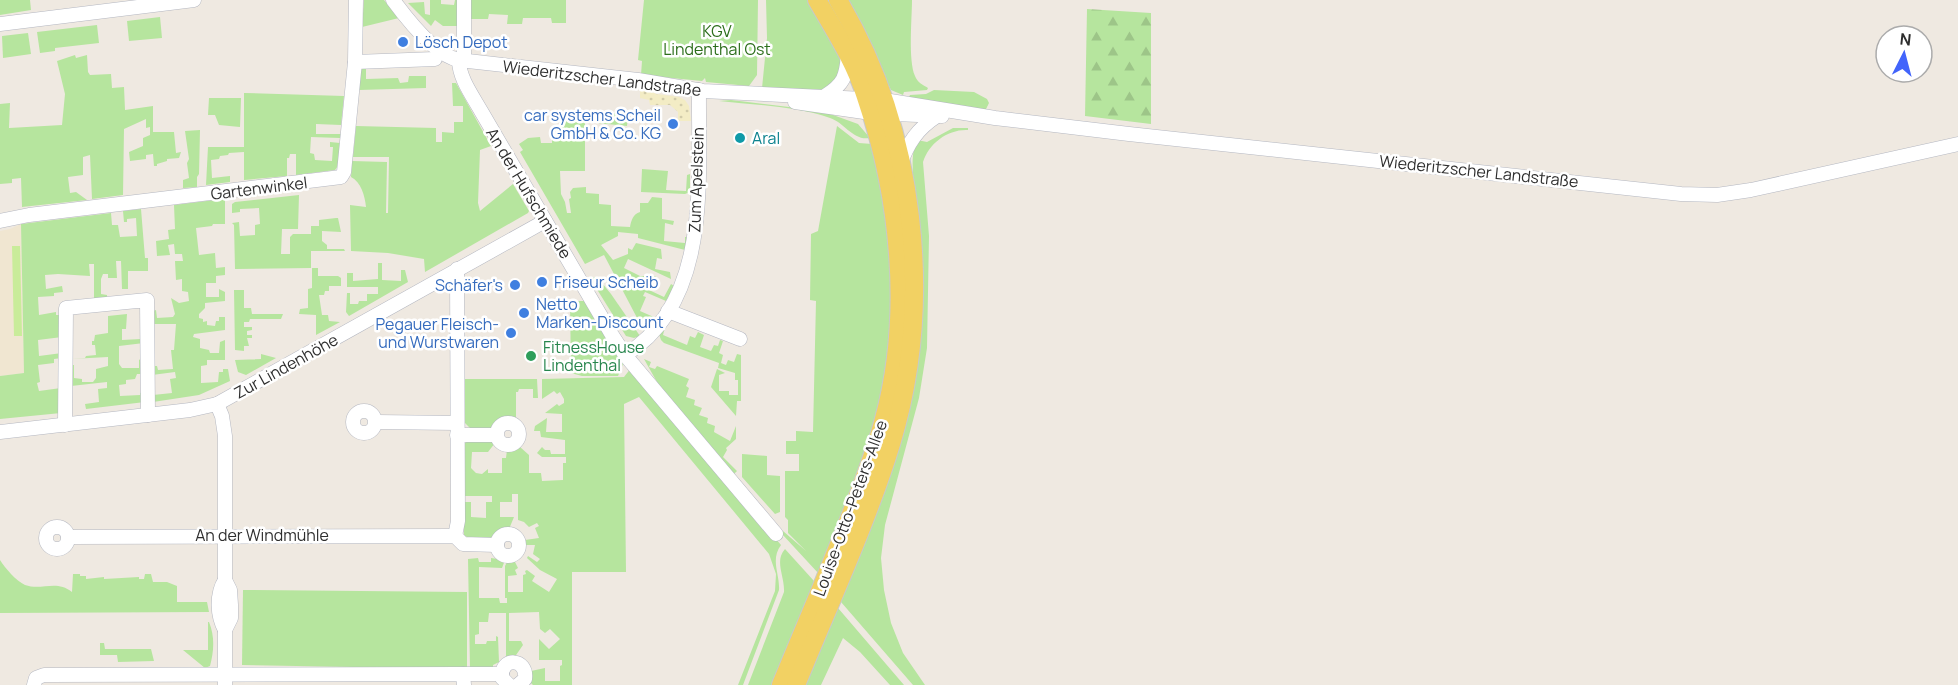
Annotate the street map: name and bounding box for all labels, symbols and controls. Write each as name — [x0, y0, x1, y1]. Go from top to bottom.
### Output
park label: KGV Lindenthal Ost — [663, 20, 771, 60]
north arrow — [1874, 24, 1934, 84]
text: N — [1899, 28, 1912, 51]
place label: Lösch Depot — [415, 31, 508, 53]
marker: Lösch Depot — [396, 35, 410, 49]
street label: Wiederitzscher Landstraße — [501, 55, 703, 101]
place label: car systems Scheil GmbH & Co. KG — [524, 104, 661, 144]
marker: car systems Scheil GmbH & Co. KG — [666, 117, 680, 131]
street label: An der Hufschmiede — [481, 123, 577, 263]
street label: Zum Apelstein — [683, 127, 709, 233]
place label: Aral — [752, 127, 780, 149]
marker: Aral — [733, 131, 747, 145]
street label: Wiederitzscher Landstraße — [1378, 150, 1580, 192]
street label: Gartenwinkel — [210, 171, 308, 205]
place label: Friseur Scheib — [554, 271, 659, 293]
place label: Schäfer's — [435, 274, 503, 296]
marker: Friseur Scheib — [535, 275, 549, 289]
marker: Schäfer's — [508, 278, 522, 292]
place label: Netto Marken-Discount — [536, 293, 664, 333]
marker: Netto Marken-Discount — [517, 306, 531, 320]
place label: Pegauer Fleisch- und Wurstwaren — [375, 313, 499, 353]
marker: Pegauer Fleisch- und Wurstwaren — [504, 326, 518, 340]
street label: Zur Lindenhöhe — [230, 328, 342, 404]
place label: FitnessHouse Lindenthal — [543, 336, 644, 376]
marker: FitnessHouse Lindenthal — [524, 349, 538, 363]
street label: Louise-Otto-Peters-Allee — [808, 417, 892, 599]
street label: An der Windmühle — [195, 524, 329, 546]

